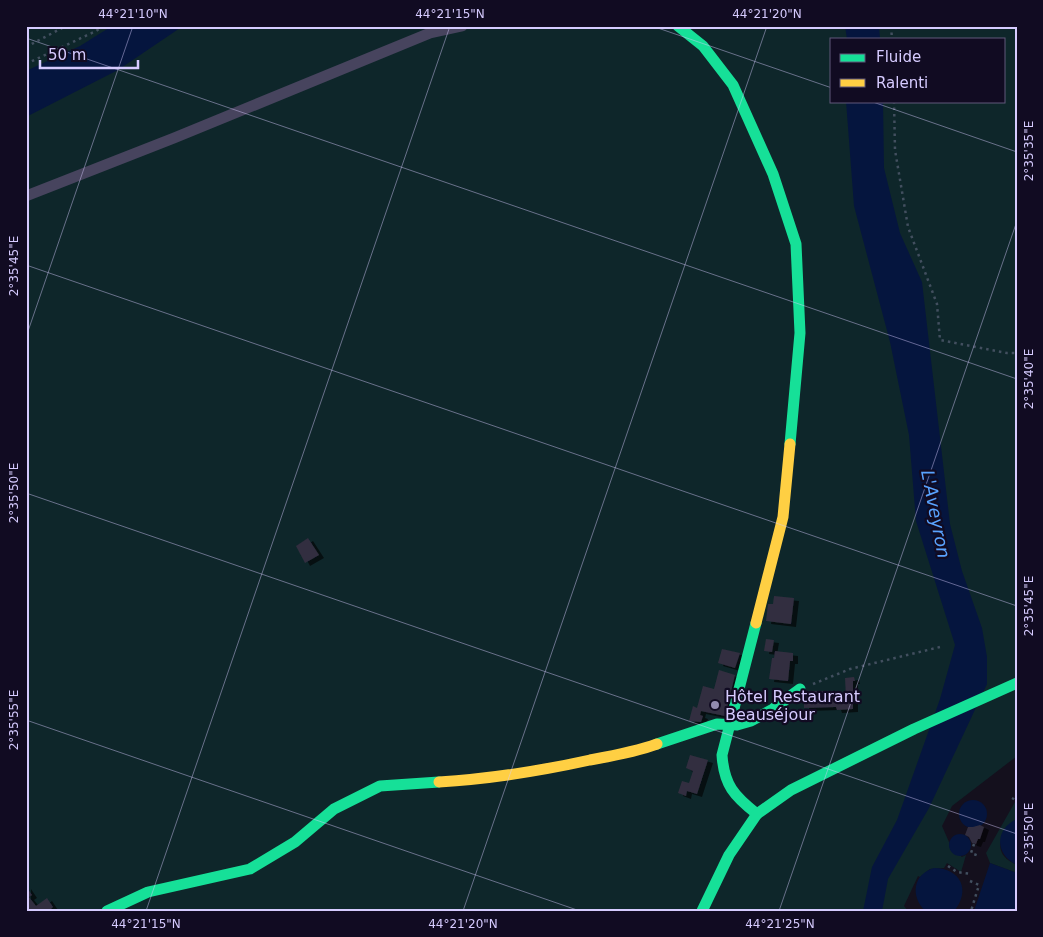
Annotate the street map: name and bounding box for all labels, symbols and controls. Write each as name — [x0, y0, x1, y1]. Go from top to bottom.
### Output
text: 44°21'10"N — [98, 7, 168, 21]
text: 44°21'15"N — [415, 7, 485, 21]
text: 44°21'20"N — [732, 7, 802, 21]
scale bar — [40, 38, 138, 70]
legend — [830, 38, 1006, 102]
text: 50 m — [48, 46, 86, 64]
text: Fluide — [876, 48, 921, 66]
text: Ralenti — [876, 74, 928, 92]
text: 2°35'35"E — [1022, 121, 1036, 181]
text: 2°35'45"E — [7, 236, 21, 296]
text: 2°35'40"E — [1022, 349, 1036, 409]
text: 2°35'50"E — [7, 463, 21, 523]
water label: L'Aveyron — [917, 468, 955, 560]
text: 2°35'45"E — [1022, 576, 1036, 636]
place label: Hôtel Restaurant Beauséjour — [725, 687, 860, 724]
text: 2°35'55"E — [7, 690, 21, 750]
marker: Hôtel Restaurant Beauséjour — [709, 699, 721, 711]
text: 2°35'50"E — [1022, 803, 1036, 863]
text: 44°21'15"N — [111, 917, 181, 931]
text: 44°21'20"N — [428, 917, 498, 931]
text: 44°21'25"N — [745, 917, 815, 931]

